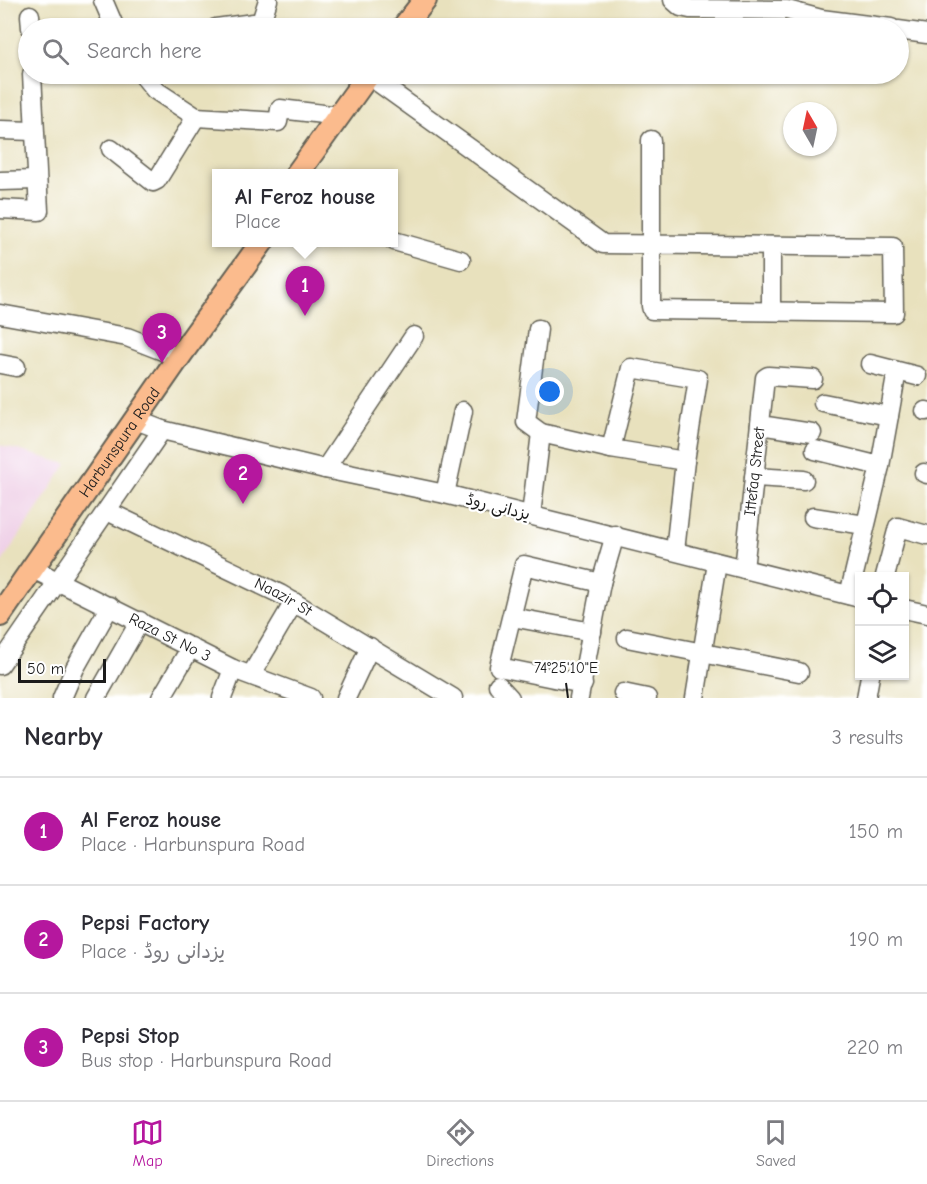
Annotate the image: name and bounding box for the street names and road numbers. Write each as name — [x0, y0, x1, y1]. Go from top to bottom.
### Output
street label: Harbunspura Road — [75, 384, 164, 501]
street label: Ittefaq Street — [741, 426, 769, 517]
street label: یزدانی روڈ — [464, 490, 532, 525]
street label: Naazir St — [252, 574, 315, 620]
street label: Raza St No 3 — [126, 609, 214, 665]

